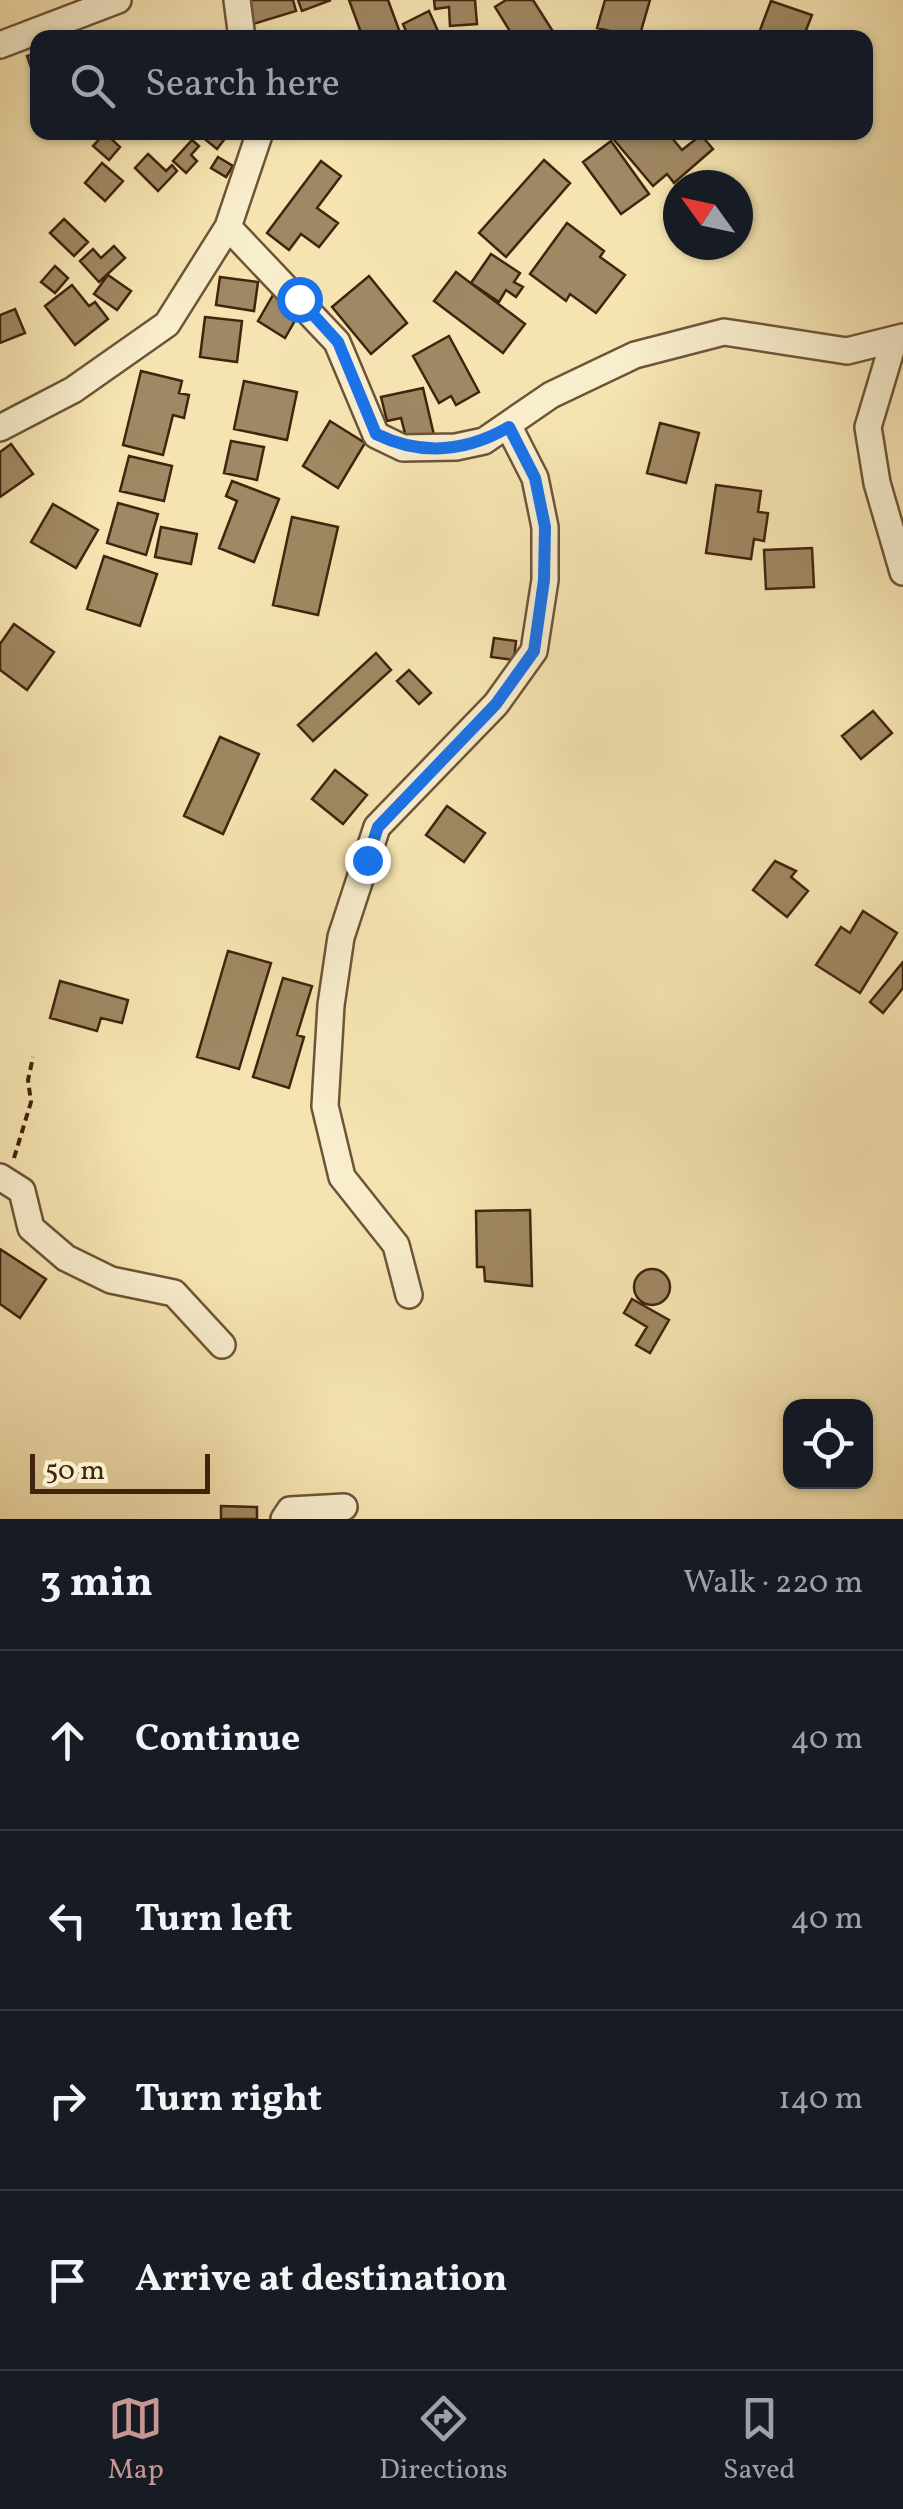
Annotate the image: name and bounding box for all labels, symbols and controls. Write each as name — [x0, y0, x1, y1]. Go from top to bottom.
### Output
search box — [30, 30, 873, 140]
icon: search — [65, 58, 120, 113]
text: Search here — [145, 59, 340, 112]
north arrow — [663, 170, 753, 260]
route start — [277, 277, 323, 323]
route end — [345, 838, 391, 884]
map controls — [783, 1399, 873, 1489]
button: locate — [783, 1399, 873, 1489]
scale bar — [30, 1449, 210, 1494]
text: 50 m — [45, 1452, 105, 1491]
text: 3 min — [40, 1555, 153, 1614]
text: Walk · 220 m — [683, 1562, 863, 1606]
icon: ahead — [40, 1713, 95, 1768]
text: Continue — [135, 1714, 300, 1767]
text: 40 m — [791, 1718, 863, 1762]
icon: left — [40, 1893, 95, 1948]
text: Turn left — [135, 1894, 292, 1947]
text: 40 m — [791, 1898, 863, 1942]
icon: right — [40, 2073, 95, 2128]
text: Turn right — [135, 2074, 322, 2127]
text: 140 m — [778, 2078, 863, 2122]
icon: arrive — [40, 2253, 95, 2308]
text: Arrive at destination — [135, 2254, 508, 2307]
tab: Map — [108, 2391, 164, 2490]
tab: Directions — [379, 2391, 508, 2490]
tab: Saved — [723, 2391, 795, 2490]

